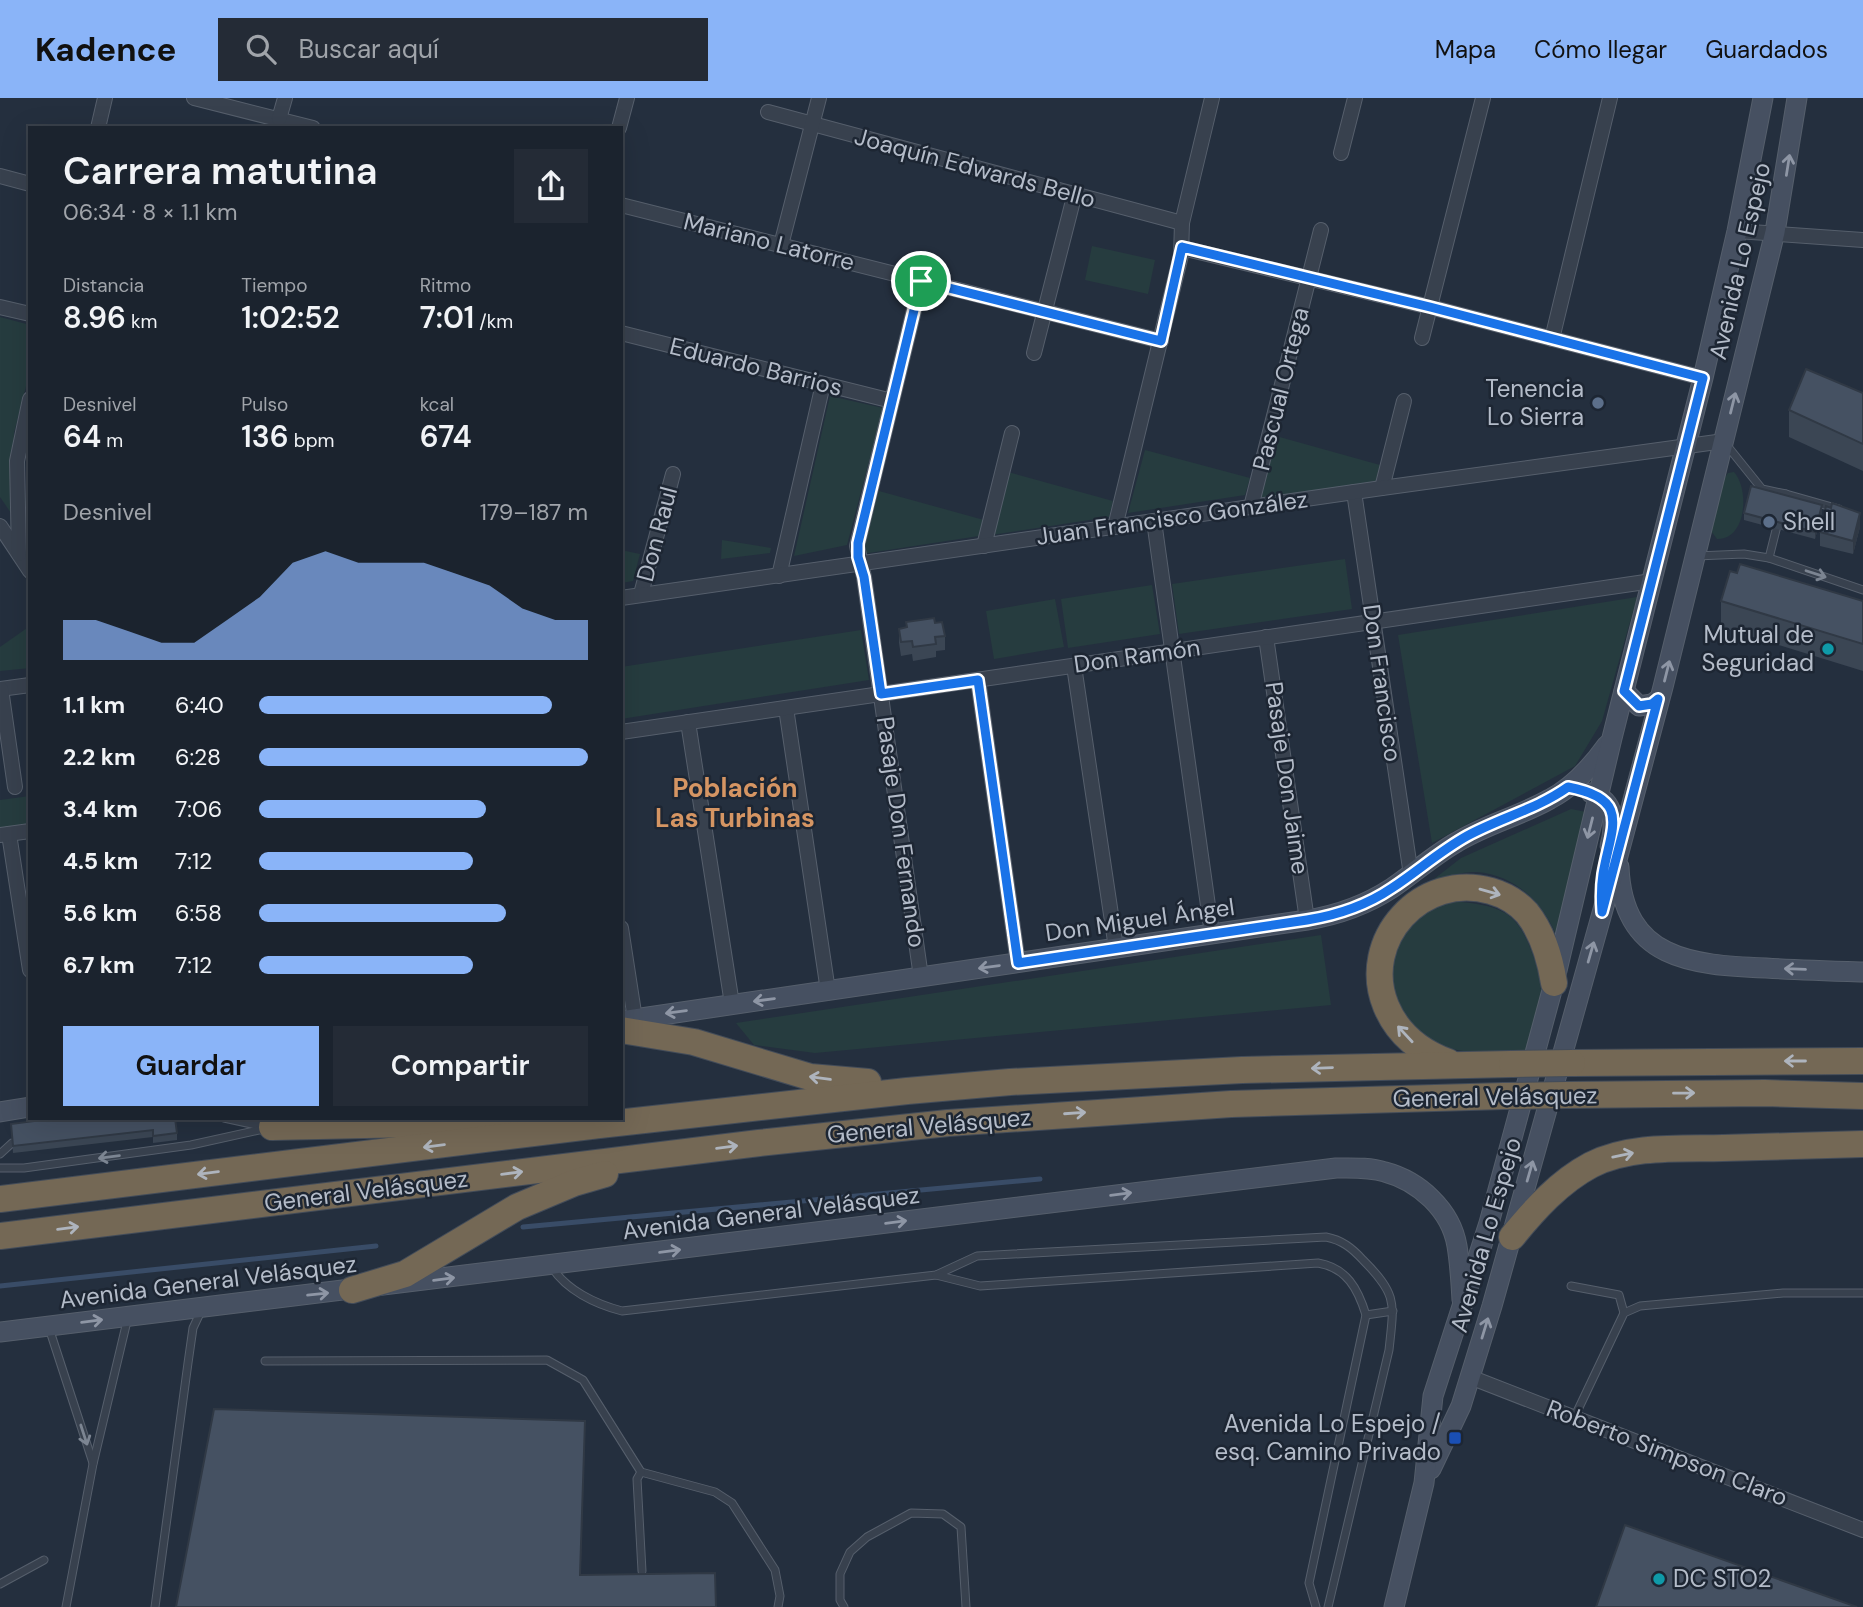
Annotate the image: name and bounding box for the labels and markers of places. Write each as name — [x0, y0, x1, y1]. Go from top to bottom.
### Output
pin — [891, 251, 951, 311]
place label: Tenencia Lo Sierra — [1485, 373, 1584, 432]
marker: Tenencia Lo Sierra — [1590, 395, 1606, 411]
place label: Shell — [1783, 506, 1835, 537]
marker: Shell — [1761, 514, 1777, 530]
place label: Mutual de Seguridad — [1702, 619, 1814, 678]
marker: Mutual de Seguridad — [1820, 641, 1836, 657]
place label: Avenida Lo Espejo / esq. Camino Privado — [1214, 1408, 1441, 1467]
marker: Avenida Lo Espejo / esq. Camino Privado — [1447, 1430, 1463, 1446]
place label: DC STO2 — [1673, 1563, 1771, 1594]
marker: DC STO2 — [1651, 1571, 1667, 1587]

